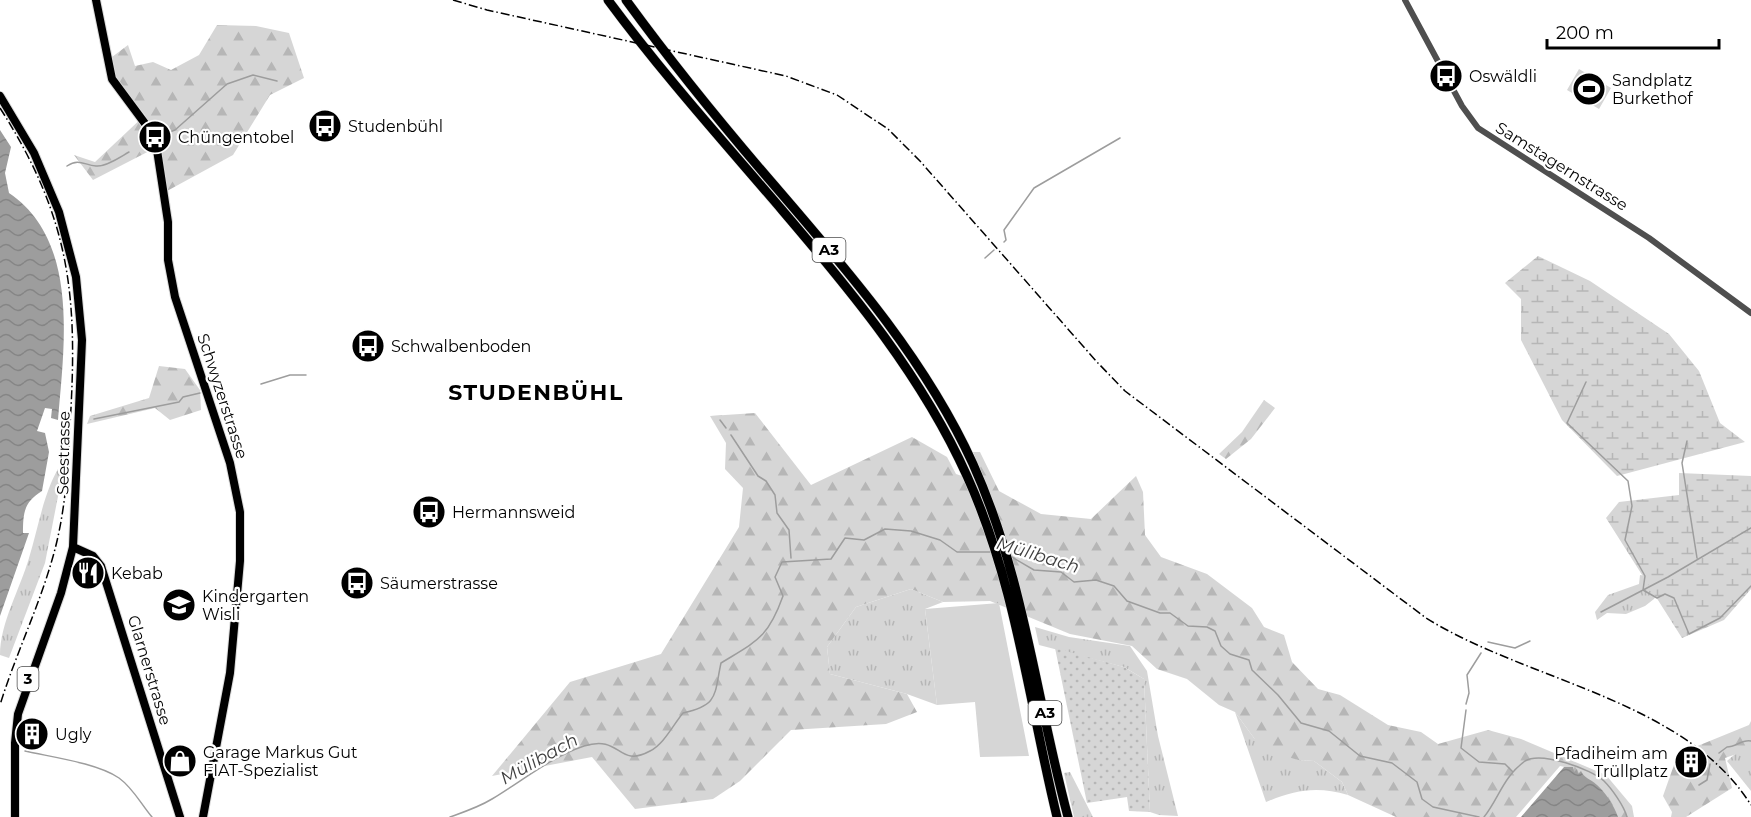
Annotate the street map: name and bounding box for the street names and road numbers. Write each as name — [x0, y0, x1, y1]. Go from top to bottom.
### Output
street label: Samstagernstrasse — [1492, 118, 1631, 215]
road number: A3 — [812, 238, 846, 262]
street label: Schwyzerstrasse — [193, 331, 252, 461]
street label: Seestrasse — [53, 411, 74, 495]
street label: Glarnerstrasse — [124, 613, 175, 727]
road number: 3 — [18, 667, 38, 691]
road number: A3 — [1028, 701, 1062, 725]

